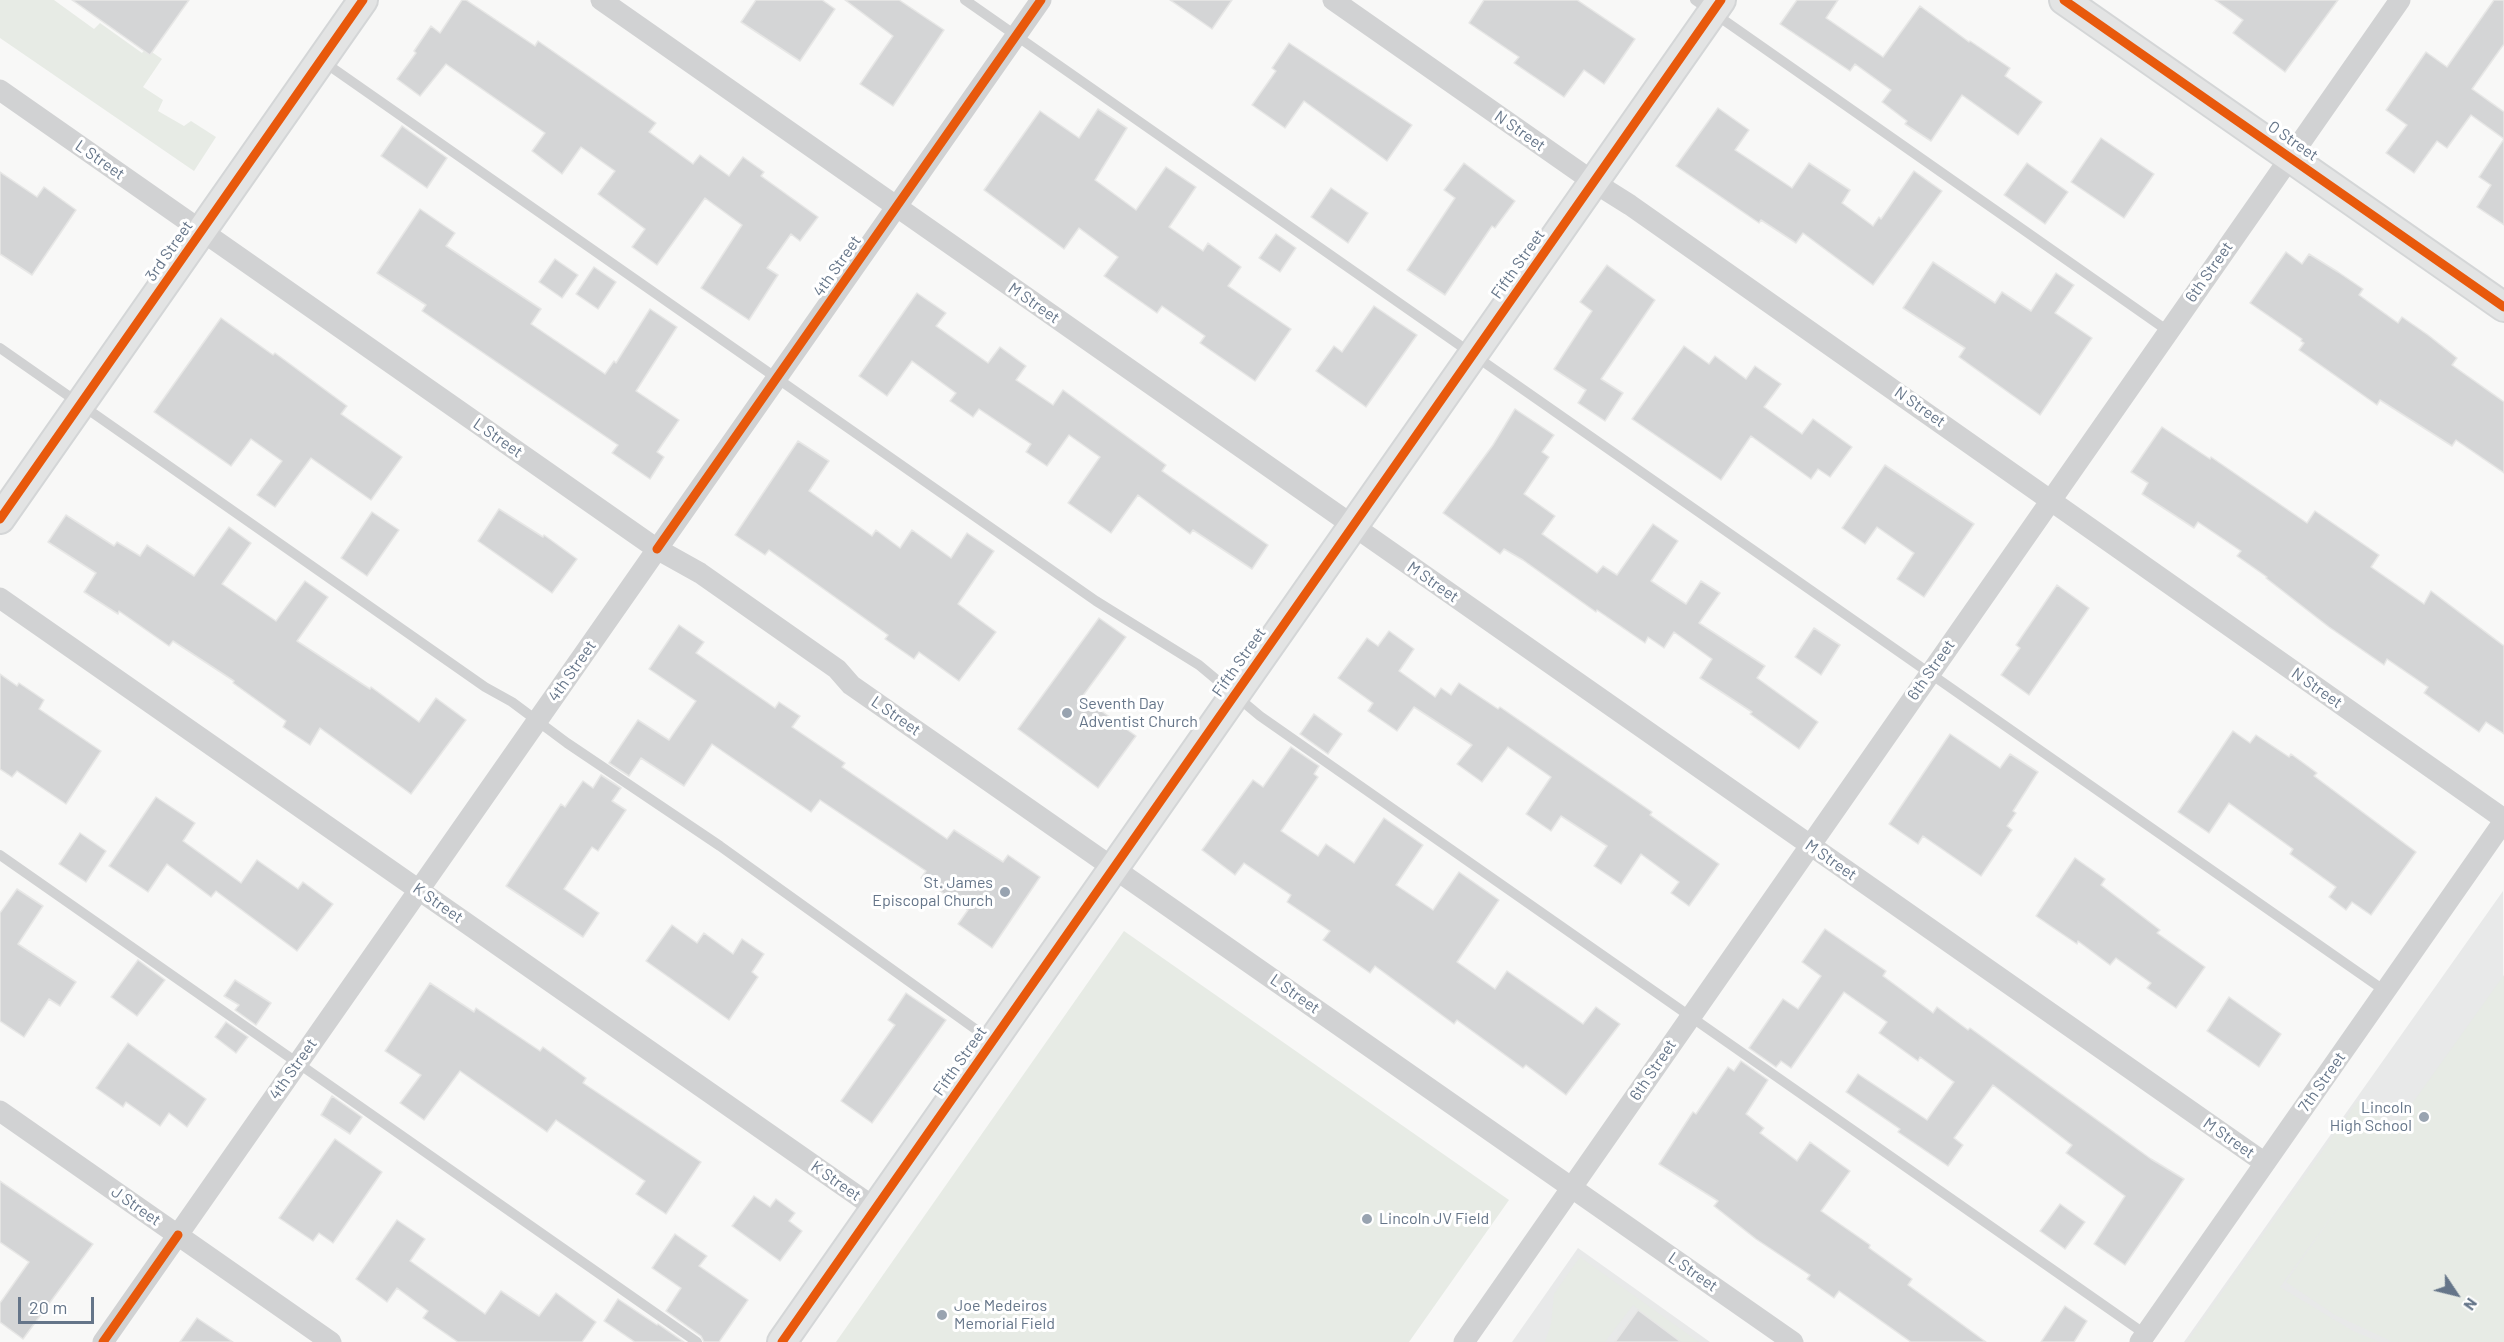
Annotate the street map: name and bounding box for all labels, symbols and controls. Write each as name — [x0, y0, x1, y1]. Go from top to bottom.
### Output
street label: N Street — [1491, 107, 1549, 155]
street label: O Street — [2264, 117, 2322, 165]
street label: L Street — [72, 136, 128, 184]
street label: 3rd Street — [141, 217, 197, 285]
street label: Fifth Street — [1487, 226, 1549, 302]
street label: 4th Street — [809, 232, 865, 300]
street label: 6th Street — [2181, 238, 2237, 306]
street label: M Street — [1005, 278, 1063, 328]
street label: N Street — [1891, 383, 1949, 431]
street label: L Street — [470, 414, 526, 462]
street label: M Street — [1404, 557, 1462, 607]
street label: Fifth Street — [1208, 624, 1270, 700]
street label: 6th Street — [1903, 636, 1959, 704]
street label: 4th Street — [544, 637, 600, 705]
street label: N Street — [2288, 664, 2346, 712]
street label: L Street — [868, 692, 924, 740]
place label: Seventh Day Adventist Church — [1079, 694, 1198, 732]
marker: Seventh Day Adventist Church — [1060, 706, 1074, 720]
street label: M Street — [1802, 835, 1860, 885]
place label: St. James Episcopal Church — [872, 873, 993, 911]
street label: K Street — [409, 879, 467, 927]
marker: St. James Episcopal Church — [998, 885, 1012, 899]
street label: L Street — [1267, 970, 1323, 1018]
street label: Fifth Street — [929, 1023, 991, 1099]
street label: 4th Street — [265, 1035, 321, 1103]
street label: 6th Street — [1626, 1036, 1680, 1104]
street label: 7th Street — [2294, 1048, 2350, 1116]
place label: Lincoln High School — [2330, 1098, 2412, 1136]
marker: Lincoln High School — [2417, 1110, 2431, 1124]
street label: M Street — [2200, 1113, 2258, 1163]
street label: K Street — [807, 1157, 865, 1205]
street label: J Street — [108, 1182, 164, 1230]
place label: Lincoln JV Field — [1379, 1209, 1489, 1229]
marker: Lincoln JV Field — [1360, 1212, 1374, 1226]
street label: L Street — [1665, 1248, 1721, 1296]
north arrow — [2426, 1264, 2486, 1324]
scale bar — [21, 1285, 98, 1323]
text: N — [2460, 1295, 2482, 1314]
text: 20 m — [29, 1296, 67, 1318]
place label: Joe Medeiros Memorial Field — [954, 1296, 1055, 1334]
marker: Joe Medeiros Memorial Field — [935, 1308, 949, 1322]

